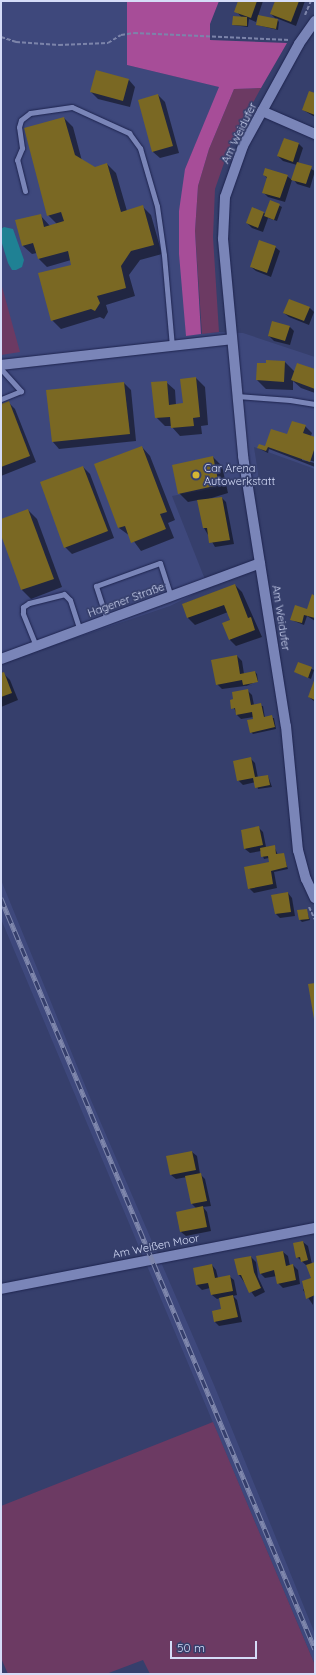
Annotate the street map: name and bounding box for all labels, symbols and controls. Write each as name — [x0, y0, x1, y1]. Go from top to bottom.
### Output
street label: Am Weidufer — [219, 100, 259, 166]
place label: Car Arena Autowerkstatt — [204, 462, 275, 488]
marker: Car Arena Autowerkstatt — [191, 470, 201, 480]
street label: Hagener Straße — [86, 580, 166, 620]
street label: Am Weidufer — [269, 584, 293, 652]
street label: Am Weißen Moor — [112, 1231, 200, 1261]
scale bar — [172, 1633, 259, 1659]
text: 50 m — [177, 1640, 205, 1655]

